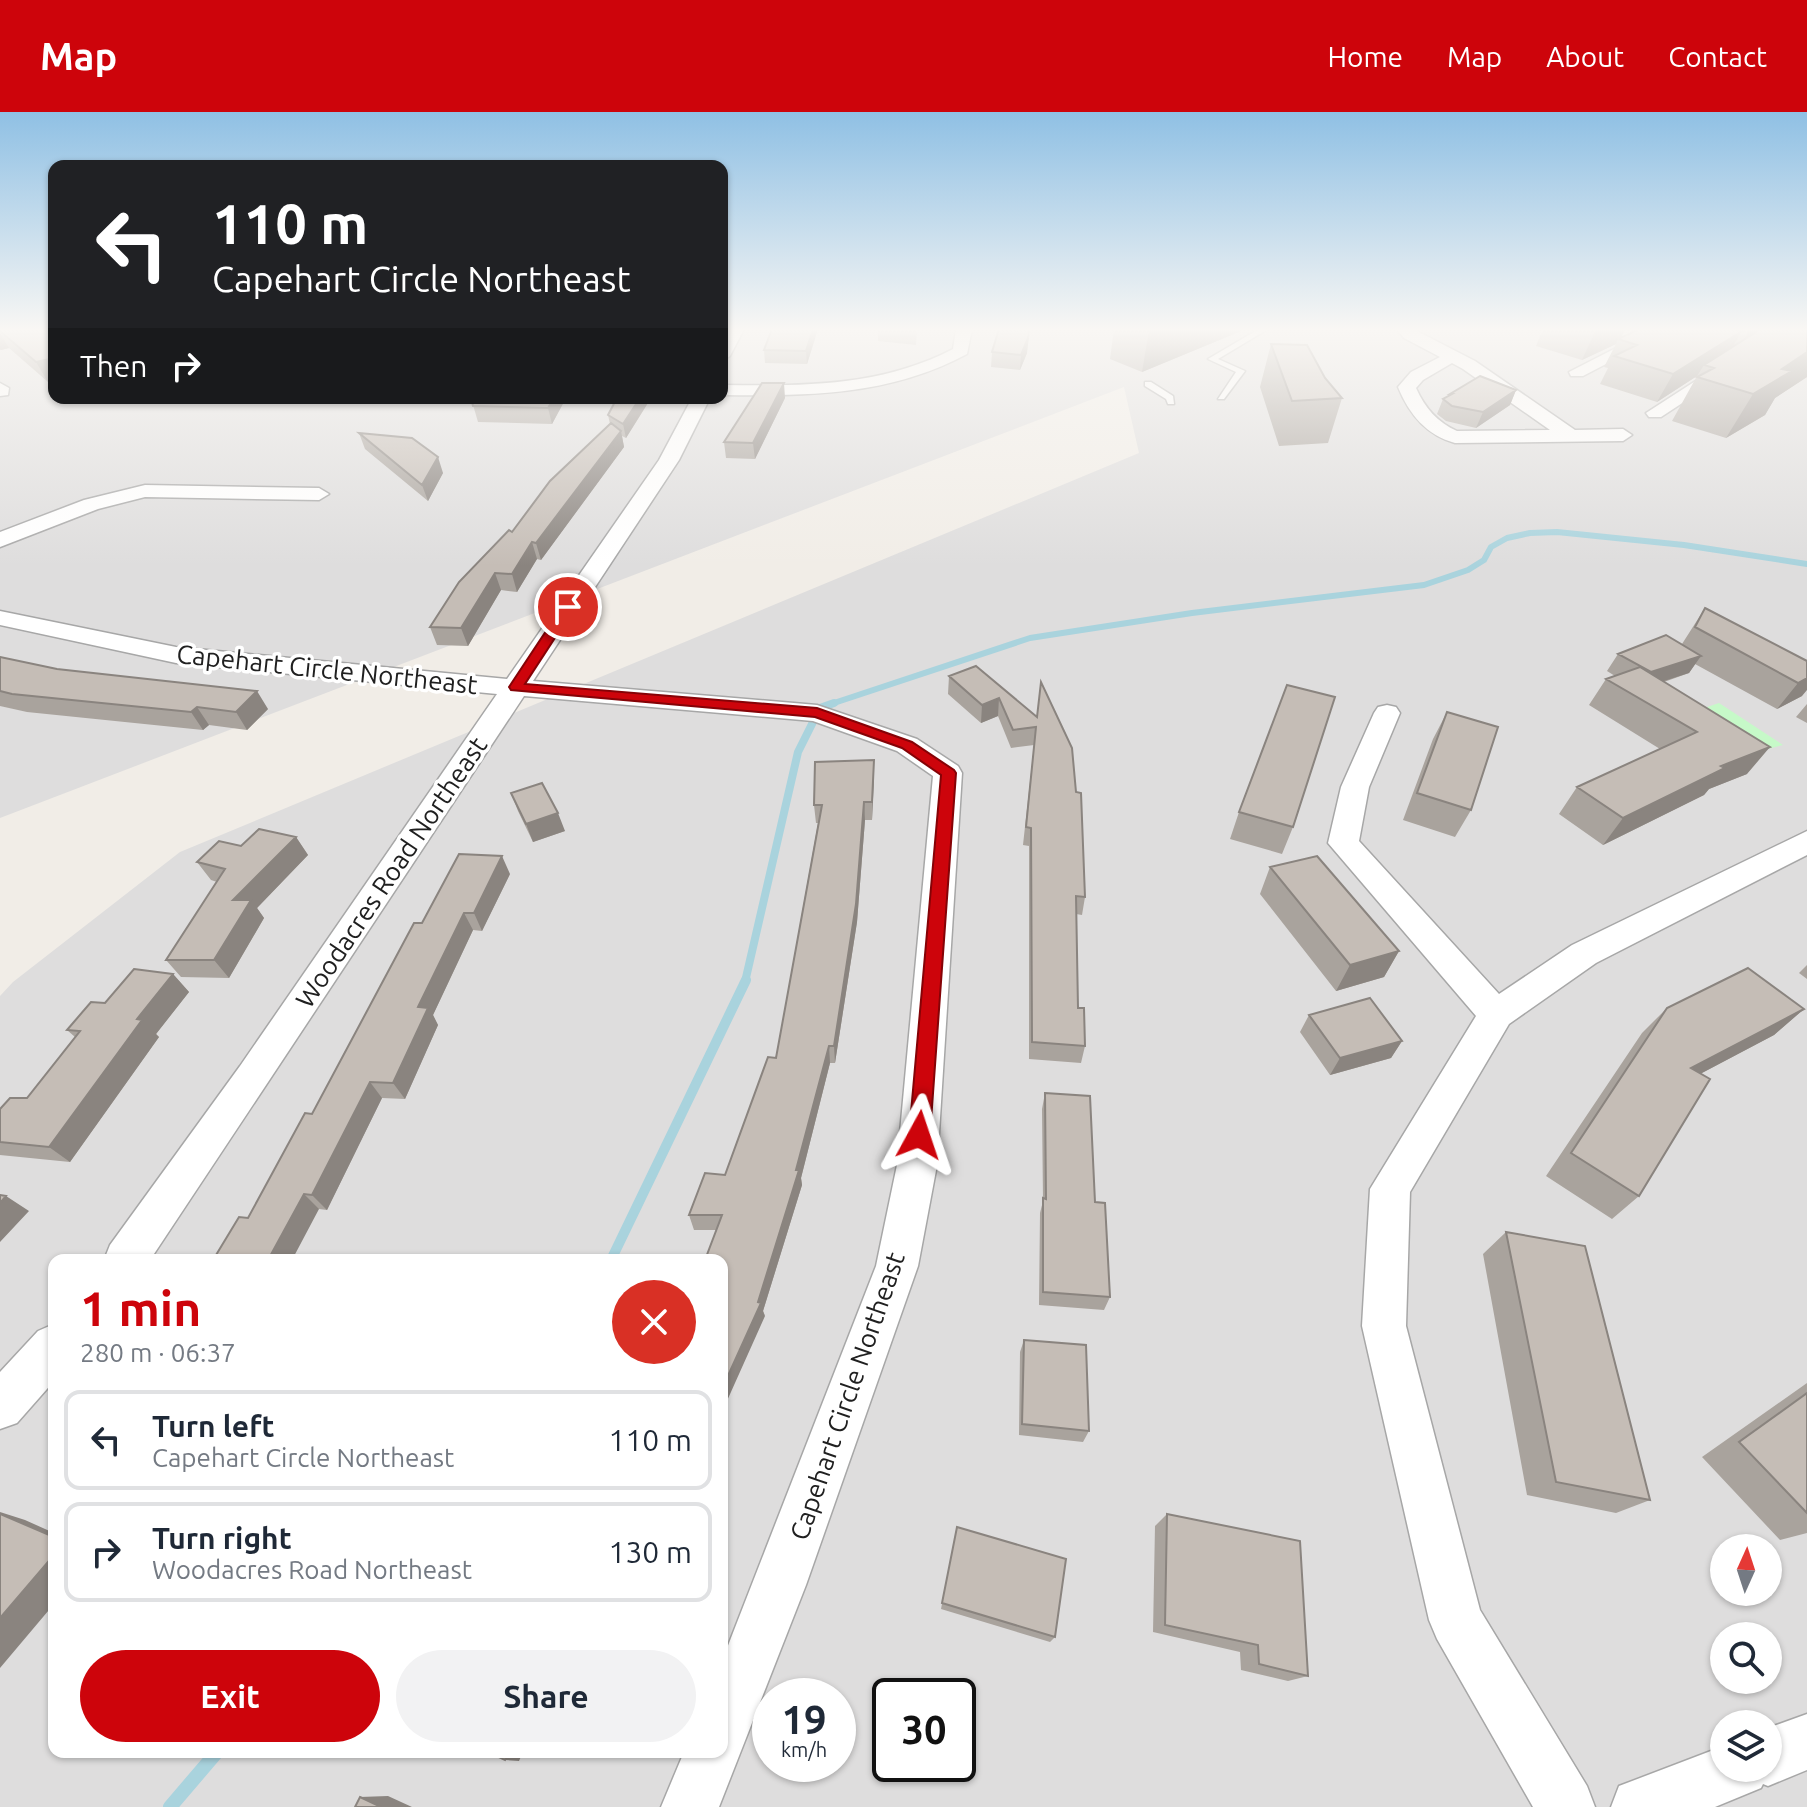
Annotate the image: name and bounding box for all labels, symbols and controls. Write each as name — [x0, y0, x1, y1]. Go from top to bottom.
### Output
text: Map — [40, 35, 117, 77]
text: Home — [1328, 41, 1403, 72]
text: Map — [1447, 41, 1502, 72]
text: About — [1546, 41, 1624, 72]
text: Contact — [1668, 41, 1767, 72]
icon: left — [80, 192, 184, 296]
text: 110 m — [212, 192, 368, 255]
text: Capehart Circle Northeast — [212, 258, 631, 299]
icon: right — [164, 344, 208, 388]
text: Then — [80, 349, 148, 383]
pin — [534, 573, 602, 641]
icon: arrive — [546, 585, 590, 629]
street label: Capehart Circle Northeast — [175, 639, 479, 699]
street label: Woodacres Road Northeast — [290, 731, 492, 1013]
position arrow — [877, 1093, 961, 1177]
street label: Capehart Circle Northeast — [784, 1248, 910, 1544]
button: close — [612, 1280, 696, 1364]
text: 1 min — [80, 1281, 201, 1335]
text: 280 m · 06:37 — [80, 1338, 236, 1367]
text: Turn left — [152, 1409, 274, 1443]
icon: left — [84, 1418, 128, 1462]
text: 110 m — [608, 1423, 692, 1457]
text: Capehart Circle Northeast — [152, 1443, 454, 1472]
text: Turn right — [152, 1521, 292, 1555]
icon: right — [84, 1530, 128, 1574]
north arrow — [1710, 1534, 1782, 1606]
map controls — [1710, 1534, 1782, 1782]
text: 130 m — [608, 1535, 692, 1569]
text: Woodacres Road Northeast — [152, 1555, 472, 1584]
button: search — [1710, 1622, 1782, 1694]
button: Exit — [80, 1650, 380, 1742]
button: Share — [396, 1650, 696, 1742]
speed limit sign: 30 — [872, 1678, 976, 1782]
text: 19 — [781, 1697, 827, 1742]
button: layers — [1710, 1710, 1782, 1782]
text: km/h — [781, 1738, 827, 1761]

